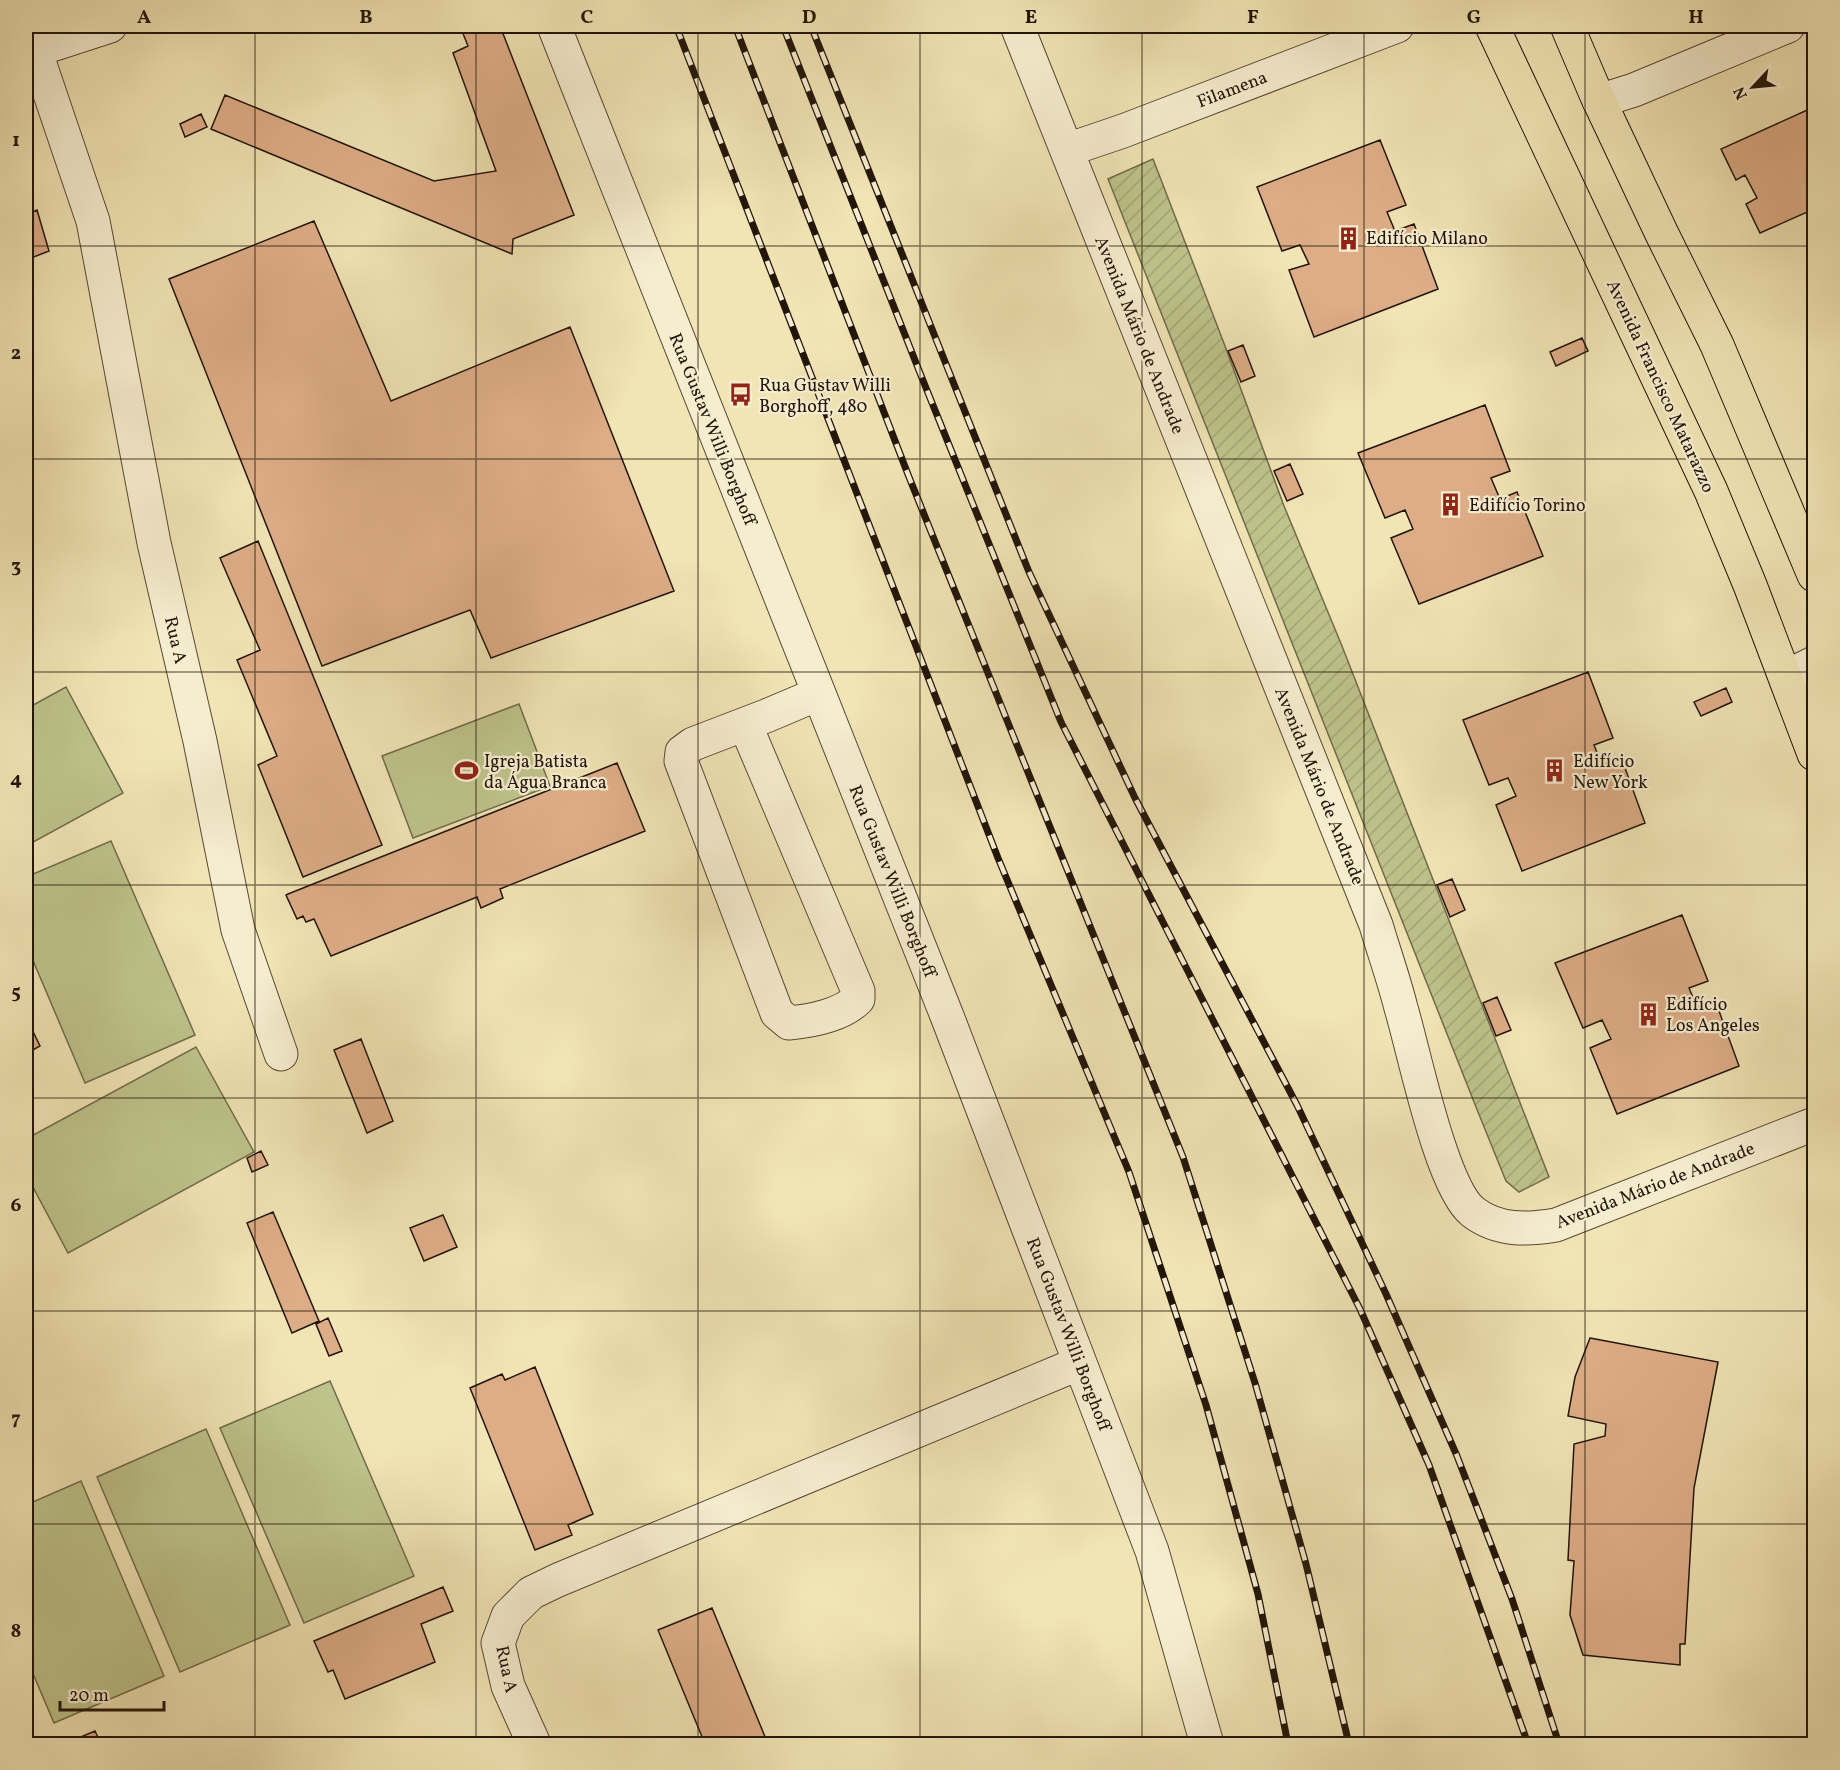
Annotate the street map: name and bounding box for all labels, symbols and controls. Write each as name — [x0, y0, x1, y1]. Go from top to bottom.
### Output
text: A — [137, 4, 151, 32]
text: B — [359, 4, 373, 32]
text: C — [581, 4, 594, 32]
text: D — [802, 4, 816, 32]
text: E — [1025, 4, 1037, 32]
text: F — [1247, 4, 1259, 32]
text: G — [1467, 4, 1481, 32]
text: H — [1688, 4, 1704, 32]
north arrow — [1723, 57, 1783, 117]
street label: Filamena — [1194, 66, 1271, 115]
text: N — [1729, 82, 1754, 103]
text: 1 — [12, 127, 20, 155]
building icon: Edifício Milano — [1335, 225, 1361, 251]
place label: Edifício Milano — [1366, 227, 1488, 252]
street label: Avenida Mário de Andrade — [1087, 233, 1190, 438]
street label: Avenida Francisco Matarazzo — [1599, 276, 1720, 497]
street label: Rua Gustav Willi Borghoff — [662, 330, 762, 531]
text: 2 — [11, 340, 21, 368]
place label: Rua Gustav Willi Borghoff, 480 — [759, 374, 891, 420]
bus stop icon: Rua Gustav Willi Borghoff, 480 — [728, 382, 754, 408]
building icon: Edifício Torino — [1438, 492, 1464, 518]
place label: Edifício Torino — [1469, 494, 1586, 519]
text: 3 — [11, 553, 21, 581]
street label: Rua A — [157, 614, 192, 667]
street label: Avenida Mário de Andrade — [1267, 684, 1370, 889]
place label: Igreja Batista da Água Branca — [484, 750, 607, 796]
place label: Edifício New York — [1573, 750, 1648, 796]
sports icon: Igreja Batista da Água Branca — [453, 758, 479, 784]
building icon: Edifício New York — [1542, 758, 1568, 784]
text: 4 — [10, 766, 22, 794]
street label: Rua Gustav Willi Borghoff — [842, 782, 942, 983]
text: 5 — [11, 979, 21, 1007]
place label: Edifício Los Angeles — [1666, 993, 1760, 1039]
building icon: Edifício Los Angeles — [1635, 1001, 1661, 1027]
street label: Avenida Mário de Andrade — [1552, 1137, 1759, 1236]
text: 6 — [11, 1192, 22, 1220]
street label: Rua Gustav Willi Borghoff — [1019, 1234, 1117, 1437]
text: 7 — [11, 1405, 21, 1433]
text: 8 — [11, 1618, 21, 1646]
street label: Rua A — [488, 1643, 523, 1696]
scale bar — [60, 1674, 164, 1712]
text: 20 m — [69, 1684, 109, 1709]

